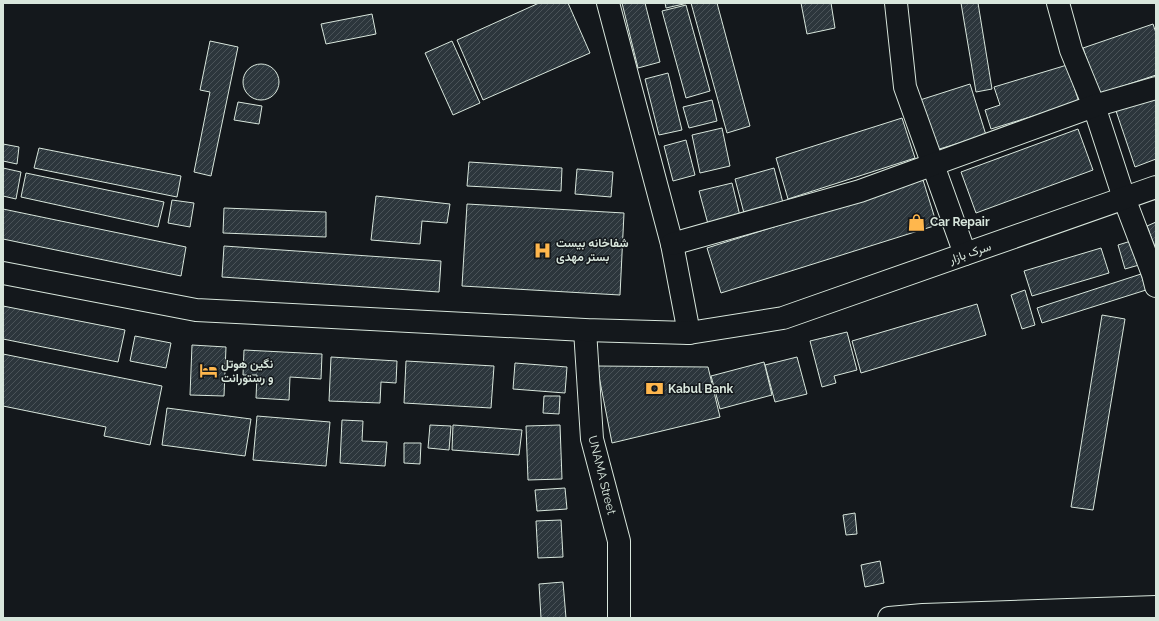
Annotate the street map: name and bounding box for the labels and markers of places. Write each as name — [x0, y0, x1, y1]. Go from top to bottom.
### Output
shop icon: Car Repair — [907, 212, 927, 232]
place label: Car Repair — [930, 215, 990, 229]
place label: شفاخانه بیست بستر مهدی — [556, 236, 629, 265]
hospital icon: شفاخانه بیست بستر مهدی — [533, 240, 553, 260]
place label: نگین هوتل و رستورانت — [221, 357, 274, 386]
hotel icon: نگین هوتل و رستورانت — [198, 361, 218, 381]
bank icon: Kabul Bank — [645, 379, 665, 399]
place label: Kabul Bank — [668, 382, 734, 396]

